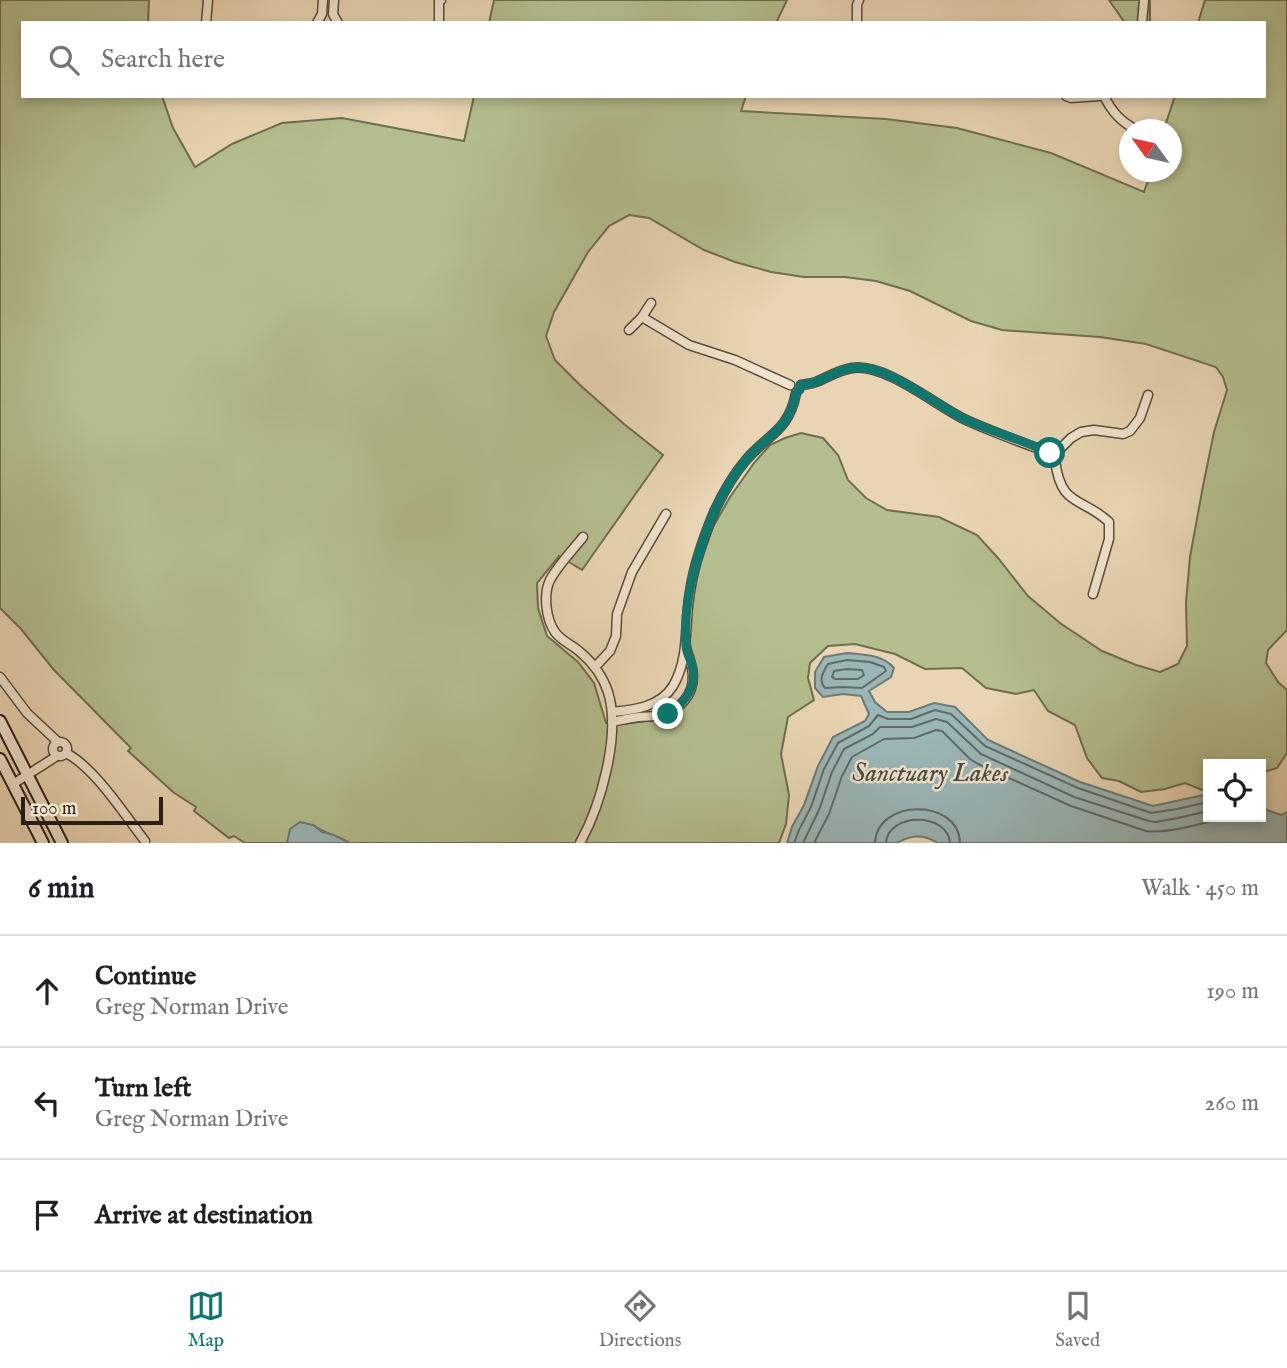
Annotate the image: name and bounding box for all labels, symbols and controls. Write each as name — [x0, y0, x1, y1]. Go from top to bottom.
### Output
search box — [21, 21, 1266, 98]
icon: search — [45, 41, 83, 79]
text: Search here — [101, 43, 225, 76]
north arrow — [1119, 119, 1182, 182]
route start — [1034, 437, 1065, 468]
route end — [652, 698, 683, 729]
water label: Sanctuary Lakes — [852, 757, 1009, 790]
map controls — [1203, 759, 1266, 822]
button: locate — [1203, 759, 1266, 822]
scale bar — [21, 794, 163, 826]
text: 100 m — [32, 797, 76, 821]
text: 6 min — [28, 870, 94, 908]
text: Walk · 450 m — [1141, 874, 1259, 903]
text: Continue — [95, 960, 196, 993]
icon: ahead — [28, 972, 66, 1010]
text: 190 m — [1206, 977, 1259, 1006]
text: Greg Norman Drive — [95, 993, 288, 1022]
text: Turn left — [95, 1072, 192, 1105]
icon: left — [28, 1084, 66, 1122]
text: 260 m — [1204, 1089, 1259, 1118]
text: Greg Norman Drive — [95, 1105, 288, 1134]
icon: arrive — [28, 1196, 66, 1234]
text: Arrive at destination — [95, 1199, 313, 1232]
tab: Map — [187, 1287, 225, 1353]
tab: Directions — [599, 1287, 681, 1353]
tab: Saved — [1055, 1287, 1100, 1353]

